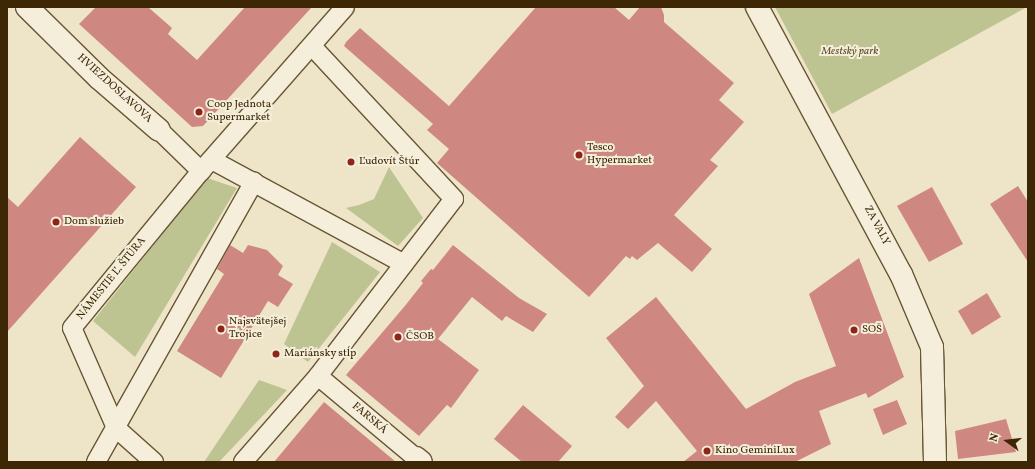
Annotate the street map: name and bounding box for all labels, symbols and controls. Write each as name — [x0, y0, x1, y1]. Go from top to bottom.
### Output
park label: Mestský park — [822, 45, 878, 59]
street label: HVIEZDOSLAVOVA — [74, 52, 154, 126]
place label: Coop Jednota Supermarket — [207, 99, 271, 125]
marker: Coop Jednota Supermarket — [194, 107, 204, 117]
place label: Tesco Hypermarket — [587, 142, 652, 168]
marker: Tesco Hypermarket — [574, 150, 584, 160]
place label: Ľudovít Štúr — [359, 155, 419, 169]
marker: Ľudovít Štúr — [346, 157, 356, 167]
street label: ZA VALY — [860, 204, 892, 248]
place label: Dom služieb — [64, 215, 124, 229]
marker: Dom služieb — [51, 217, 61, 227]
street label: NÁMESTIE Ľ. ŠTÚRA — [75, 235, 149, 323]
place label: Najsvätejšej Trojice — [229, 316, 286, 342]
place label: SOŠ — [862, 323, 882, 337]
marker: Najsvätejšej Trojice — [216, 324, 226, 334]
marker: SOŠ — [849, 325, 859, 335]
place label: ČSOB — [406, 330, 434, 344]
marker: ČSOB — [393, 332, 403, 342]
place label: Mariánsky stĺp — [284, 347, 357, 361]
marker: Mariánsky stĺp — [271, 349, 281, 359]
street label: FARSKÁ — [349, 400, 389, 438]
north arrow — [987, 421, 1027, 461]
text: N — [987, 432, 1003, 444]
place label: Kino GeminiLux — [715, 444, 795, 458]
marker: Kino GeminiLux — [702, 446, 712, 456]

